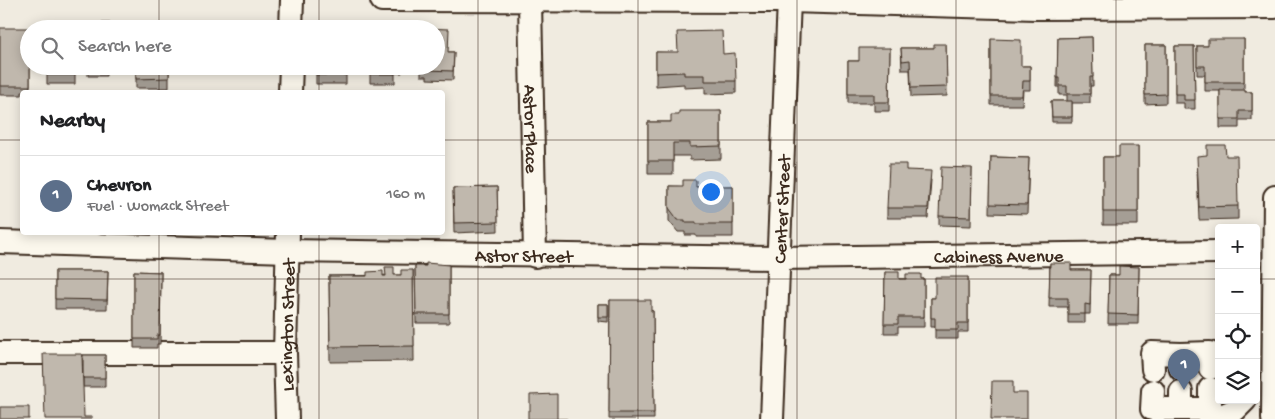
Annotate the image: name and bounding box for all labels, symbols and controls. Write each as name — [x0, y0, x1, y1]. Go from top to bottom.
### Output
search box — [20, 20, 445, 75]
icon: search — [38, 34, 66, 62]
text: Search here — [78, 36, 172, 59]
street label: Astor Place — [517, 85, 541, 174]
text: Nearby — [40, 110, 105, 135]
street label: Center Street — [770, 152, 798, 264]
text: Chevron — [87, 175, 151, 198]
your location — [698, 179, 724, 205]
text: 1 — [53, 186, 59, 205]
text: 160 m — [386, 186, 425, 205]
text: Fuel · Womack Street — [87, 198, 228, 217]
map controls — [1215, 224, 1260, 404]
button: + — [1215, 224, 1260, 269]
street label: Astor Street — [475, 246, 575, 270]
street label: Cabiness Avenue — [934, 246, 1064, 271]
street label: Lexington Street — [277, 256, 302, 392]
button: − — [1215, 269, 1260, 314]
button: locate — [1215, 314, 1260, 359]
pin: 1 — [1168, 349, 1200, 390]
button: layers — [1215, 359, 1260, 404]

